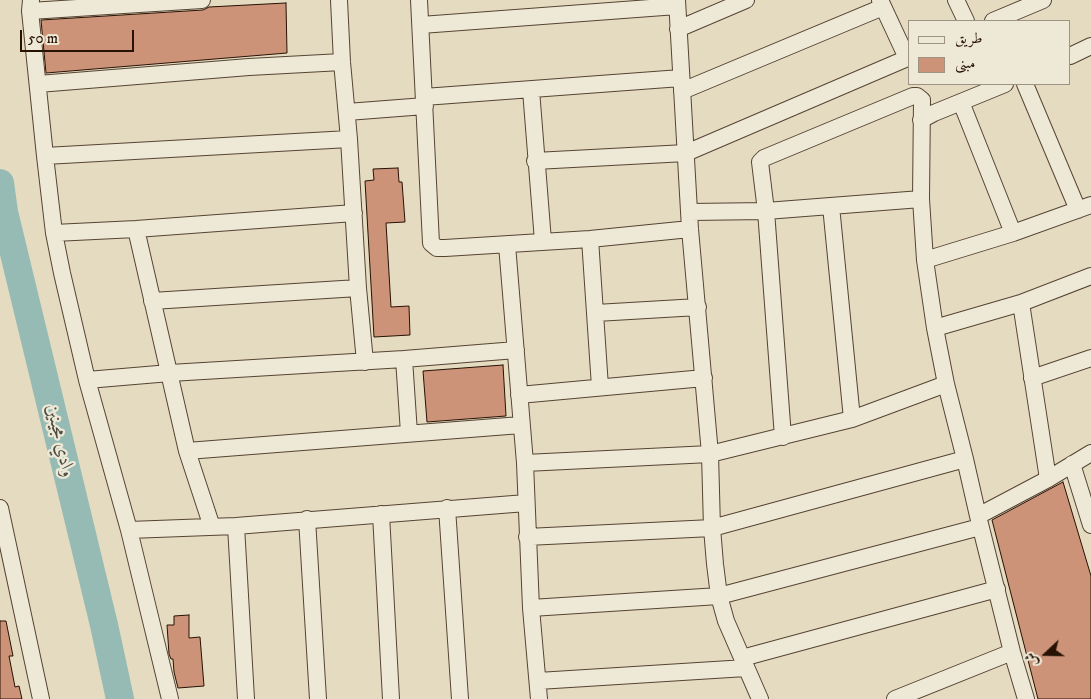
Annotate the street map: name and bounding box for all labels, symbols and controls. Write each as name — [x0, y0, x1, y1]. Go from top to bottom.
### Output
scale bar — [22, 20, 136, 52]
legend — [908, 20, 1071, 85]
text: 50 m — [28, 29, 58, 48]
text: طريق — [955, 29, 982, 48]
text: مبنى — [955, 54, 975, 73]
water label: وادي مجينين — [40, 402, 78, 480]
north arrow — [1021, 629, 1071, 679]
text: ش — [1021, 650, 1043, 669]

